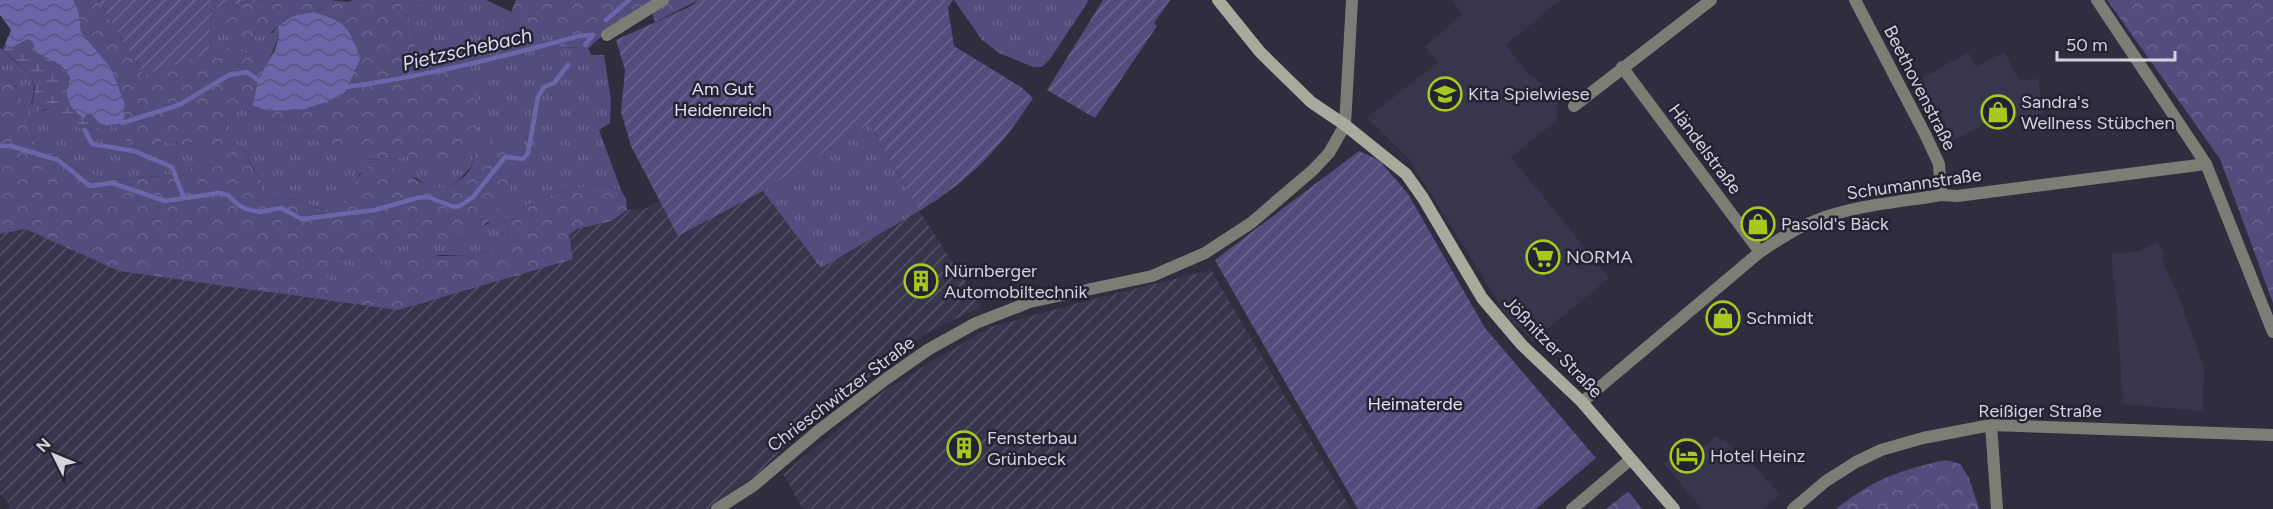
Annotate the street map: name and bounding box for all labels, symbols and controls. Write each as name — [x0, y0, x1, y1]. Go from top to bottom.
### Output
water label: Pietzschebach — [400, 22, 534, 76]
street label: Beethovenstraße — [1879, 22, 1961, 154]
scale bar — [2057, 24, 2176, 62]
text: 50 m — [2066, 34, 2108, 56]
school or university icon: Kita Spielwiese — [1427, 76, 1463, 112]
park label: Am Gut Heidenreich — [674, 78, 772, 121]
place label: Kita Spielwiese — [1468, 83, 1590, 105]
place label: Sandra's Wellness Stübchen — [2021, 91, 2175, 134]
shop icon: Sandra's Wellness Stübchen — [1980, 94, 2016, 130]
street label: Händelstraße — [1664, 99, 1746, 199]
street label: Schumannstraße — [1845, 164, 1983, 204]
shop icon: Pasold's Bäck — [1740, 206, 1776, 242]
place label: Pasold's Bäck — [1781, 213, 1889, 235]
supermarket icon: NORMA — [1525, 239, 1561, 275]
place label: NORMA — [1566, 246, 1633, 268]
place label: Nürnberger Automobiltechnik — [944, 260, 1087, 303]
building icon: Nürnberger Automobiltechnik — [903, 263, 939, 299]
street label: Jößnitzer Straße — [1499, 291, 1607, 403]
shop icon: Schmidt — [1705, 300, 1741, 336]
place label: Schmidt — [1746, 307, 1814, 329]
street label: Chrieschwitzer Straße — [763, 331, 919, 457]
park label: Heimaterde — [1367, 393, 1463, 415]
street label: Reißiger Straße — [1978, 400, 2102, 422]
north arrow — [24, 425, 84, 485]
place label: Fensterbau Grünbeck — [987, 427, 1077, 470]
building icon: Fensterbau Grünbeck — [946, 430, 982, 466]
text: N — [32, 434, 55, 456]
hotel icon: Hotel Heinz — [1669, 438, 1705, 474]
place label: Hotel Heinz — [1710, 445, 1806, 467]

